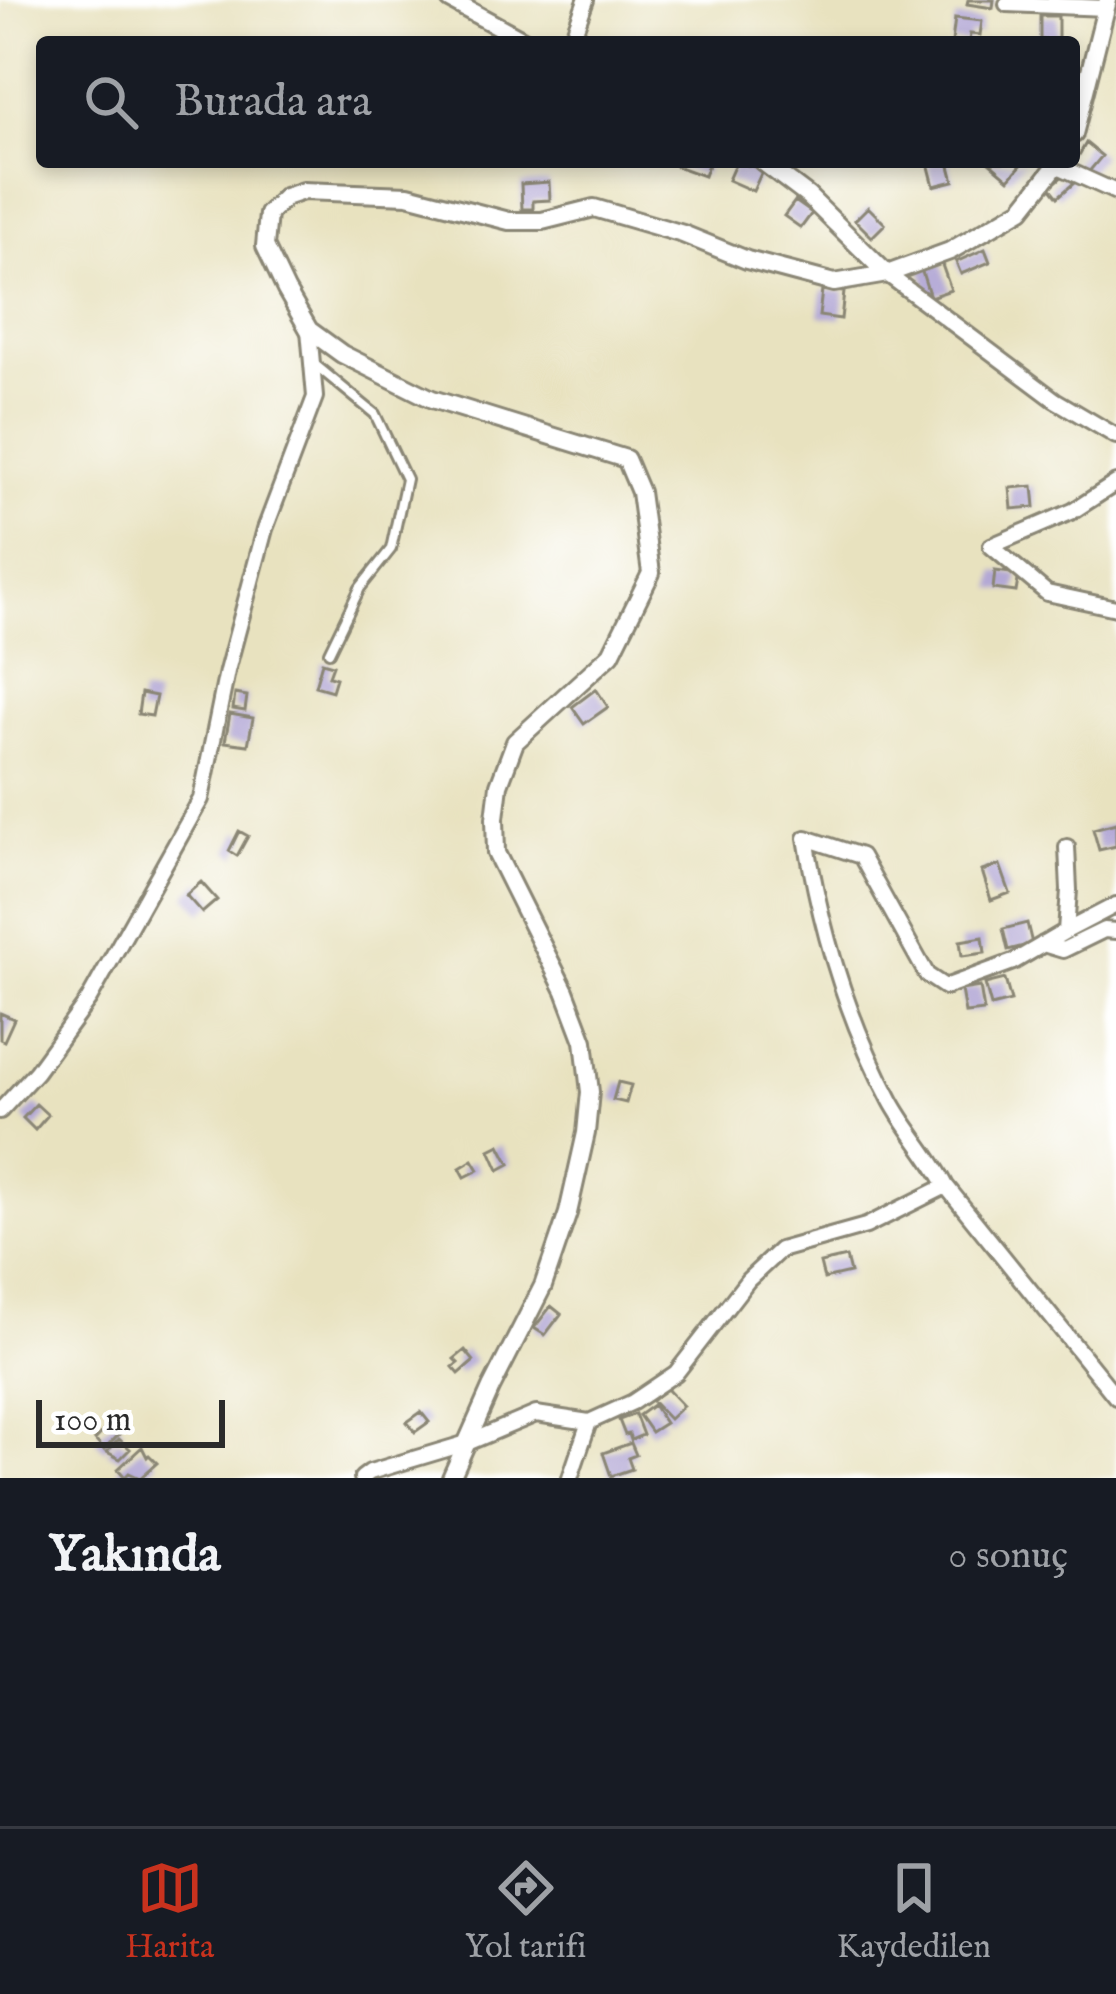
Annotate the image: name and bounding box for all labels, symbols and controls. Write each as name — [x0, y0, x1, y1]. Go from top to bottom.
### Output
search box — [36, 36, 1080, 168]
icon: search — [78, 69, 144, 135]
text: Burada ara — [174, 74, 372, 131]
scale bar — [36, 1394, 225, 1447]
text: 100 m — [54, 1400, 131, 1442]
text: Yakında — [48, 1524, 221, 1589]
text: 0 sonuç — [948, 1532, 1068, 1581]
tab: Harita — [125, 1855, 214, 1969]
tab: Yol tarifi — [465, 1855, 586, 1969]
tab: Kaydedilen — [837, 1855, 991, 1969]

